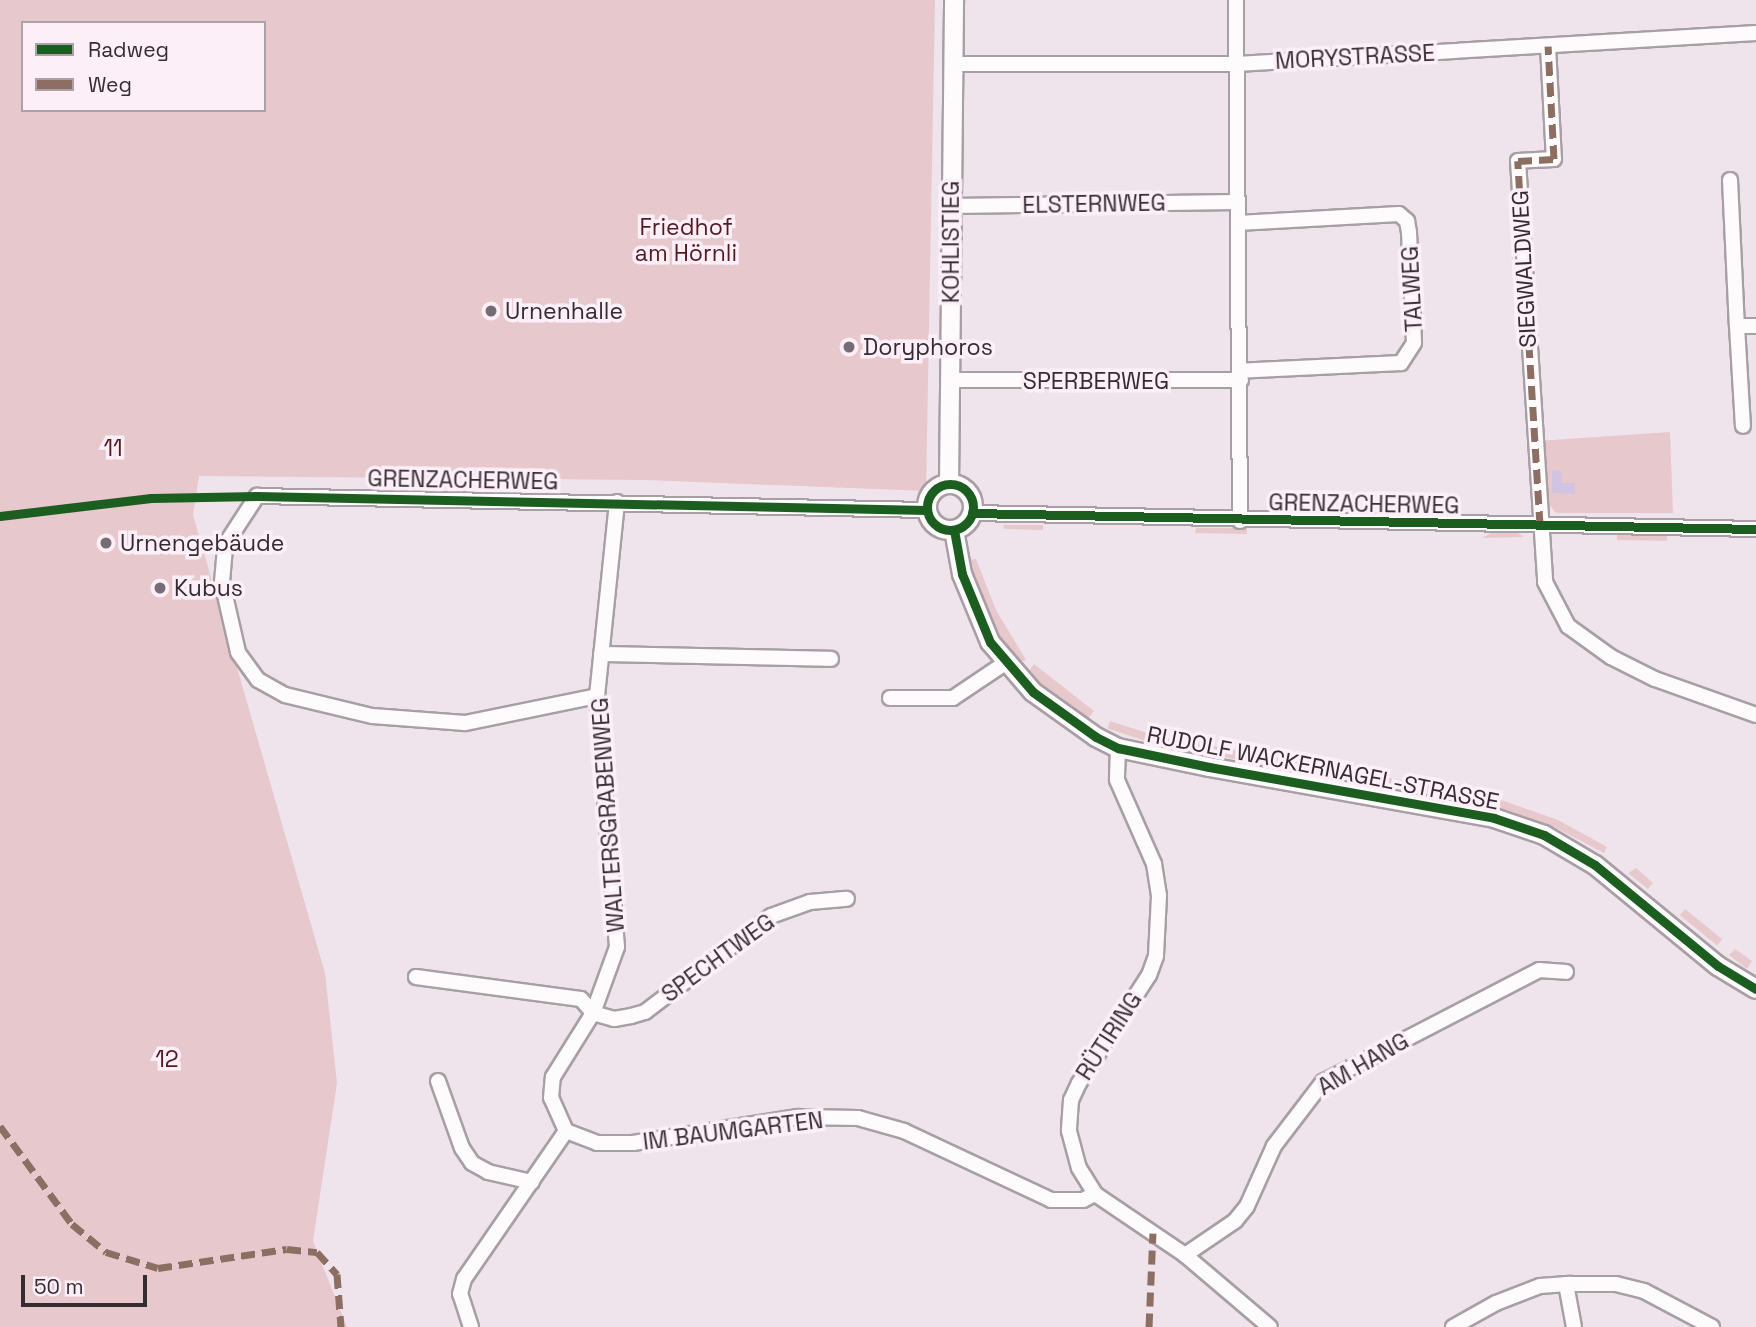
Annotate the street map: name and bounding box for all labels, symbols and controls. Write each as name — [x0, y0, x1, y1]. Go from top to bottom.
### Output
legend — [21, 21, 266, 112]
text: Radweg — [88, 36, 169, 63]
street label: MORYSTRASSE — [1274, 39, 1436, 75]
text: Weg — [88, 71, 132, 98]
street label: KOHLISTIEG — [937, 181, 965, 303]
street label: ELSTERNWEG — [1022, 189, 1166, 219]
street label: SIEGWALDWEG — [1506, 190, 1542, 348]
park label: Friedhof am Hörnli — [635, 213, 737, 267]
street label: TALWEG — [1396, 245, 1428, 333]
place label: Urnenhalle — [505, 297, 623, 325]
marker: Urnenhalle — [483, 303, 499, 319]
place label: Doryphoros — [863, 333, 993, 361]
marker: Doryphoros — [841, 339, 857, 355]
street label: SPERBERWEG — [1023, 367, 1169, 395]
park label: 11 — [103, 434, 123, 462]
street label: GRENZACHERWEG — [367, 465, 559, 495]
street label: GRENZACHERWEG — [1268, 489, 1460, 519]
place label: Urnengebäude — [120, 529, 284, 557]
marker: Urnengebäude — [98, 535, 114, 551]
place label: Kubus — [174, 574, 243, 602]
marker: Kubus — [152, 580, 168, 596]
street label: WALTERSGRABENWEG — [586, 697, 630, 933]
street label: RUDOLF WACKERNAGEL-STRASSE — [1145, 720, 1501, 816]
street label: SPECHTWEG — [656, 908, 780, 1008]
street label: RÜTIRING — [1070, 987, 1148, 1085]
street label: AM HANG — [1313, 1027, 1413, 1101]
park label: 12 — [155, 1045, 179, 1073]
street label: IM BAUMGARTEN — [641, 1106, 825, 1156]
scale bar — [24, 1260, 150, 1304]
text: 50 m — [34, 1273, 84, 1300]

